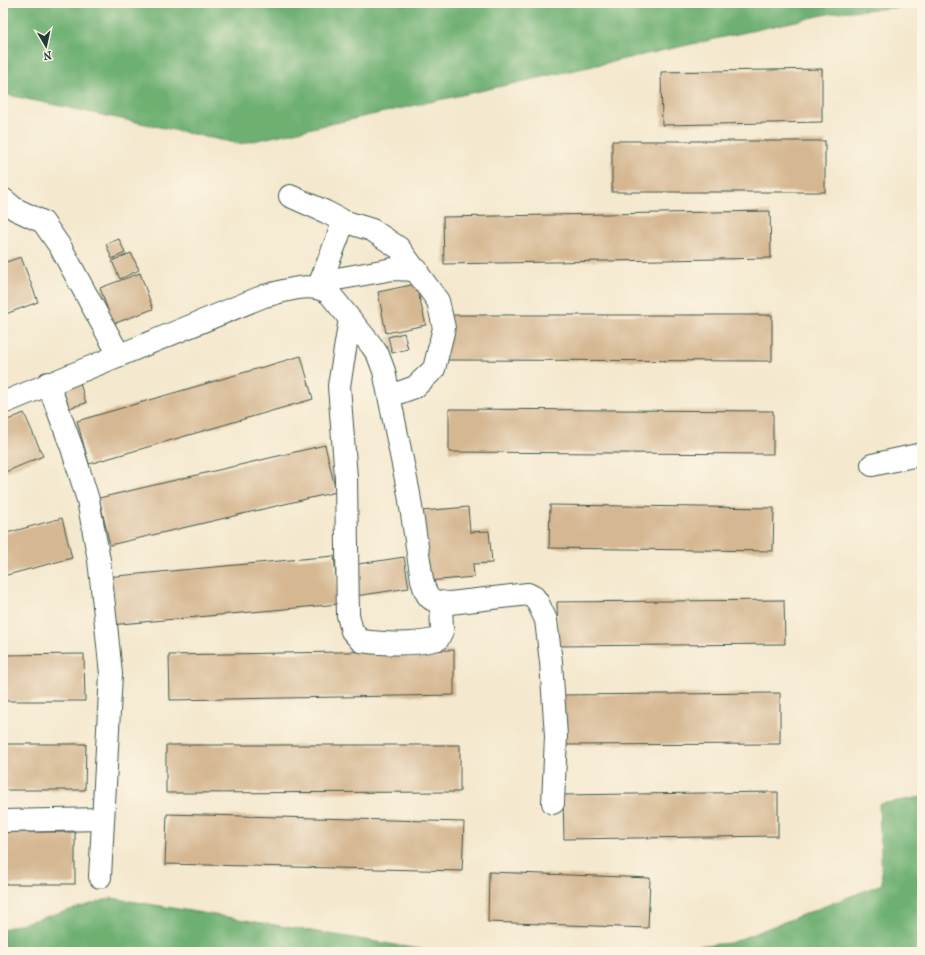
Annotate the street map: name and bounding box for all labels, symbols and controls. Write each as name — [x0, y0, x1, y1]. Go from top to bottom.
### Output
north arrow — [26, 26, 66, 66]
text: N — [42, 48, 53, 63]

